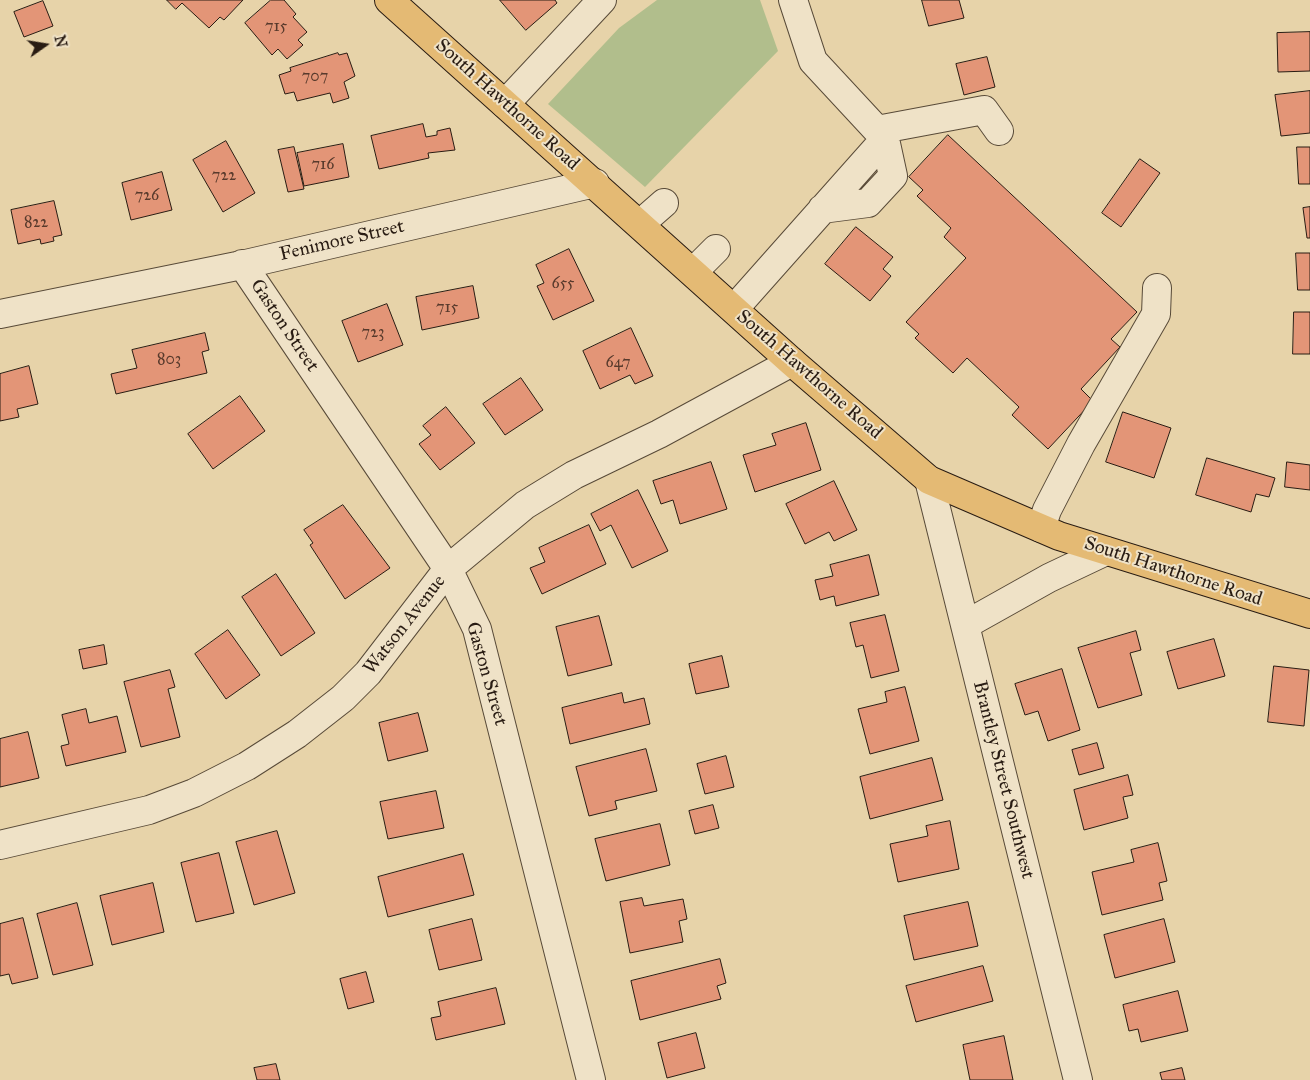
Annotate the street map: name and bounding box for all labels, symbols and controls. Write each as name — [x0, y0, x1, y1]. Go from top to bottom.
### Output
house number: 715 — [265, 17, 287, 37]
north arrow — [20, 20, 70, 70]
text: N — [50, 34, 70, 49]
street label: South Hawthorne Road — [430, 34, 584, 176]
house number: 707 — [302, 67, 328, 87]
house number: 716 — [311, 155, 335, 175]
house number: 722 — [212, 166, 236, 186]
house number: 726 — [135, 186, 159, 206]
house number: 822 — [24, 213, 48, 233]
street label: Fenimore Street — [277, 216, 407, 266]
house number: 655 — [551, 274, 575, 294]
street label: Gaston Street — [245, 275, 323, 377]
house number: 715 — [436, 298, 458, 318]
street label: South Hawthorne Road — [731, 305, 887, 445]
house number: 723 — [362, 323, 384, 343]
house number: 803 — [157, 350, 181, 370]
house number: 647 — [606, 353, 630, 373]
street label: South Hawthorne Road — [1081, 532, 1265, 612]
street label: Watson Avenue — [359, 571, 451, 679]
street label: Gaston Street — [460, 619, 512, 729]
street label: Brantley Street Southwest — [967, 679, 1039, 881]

